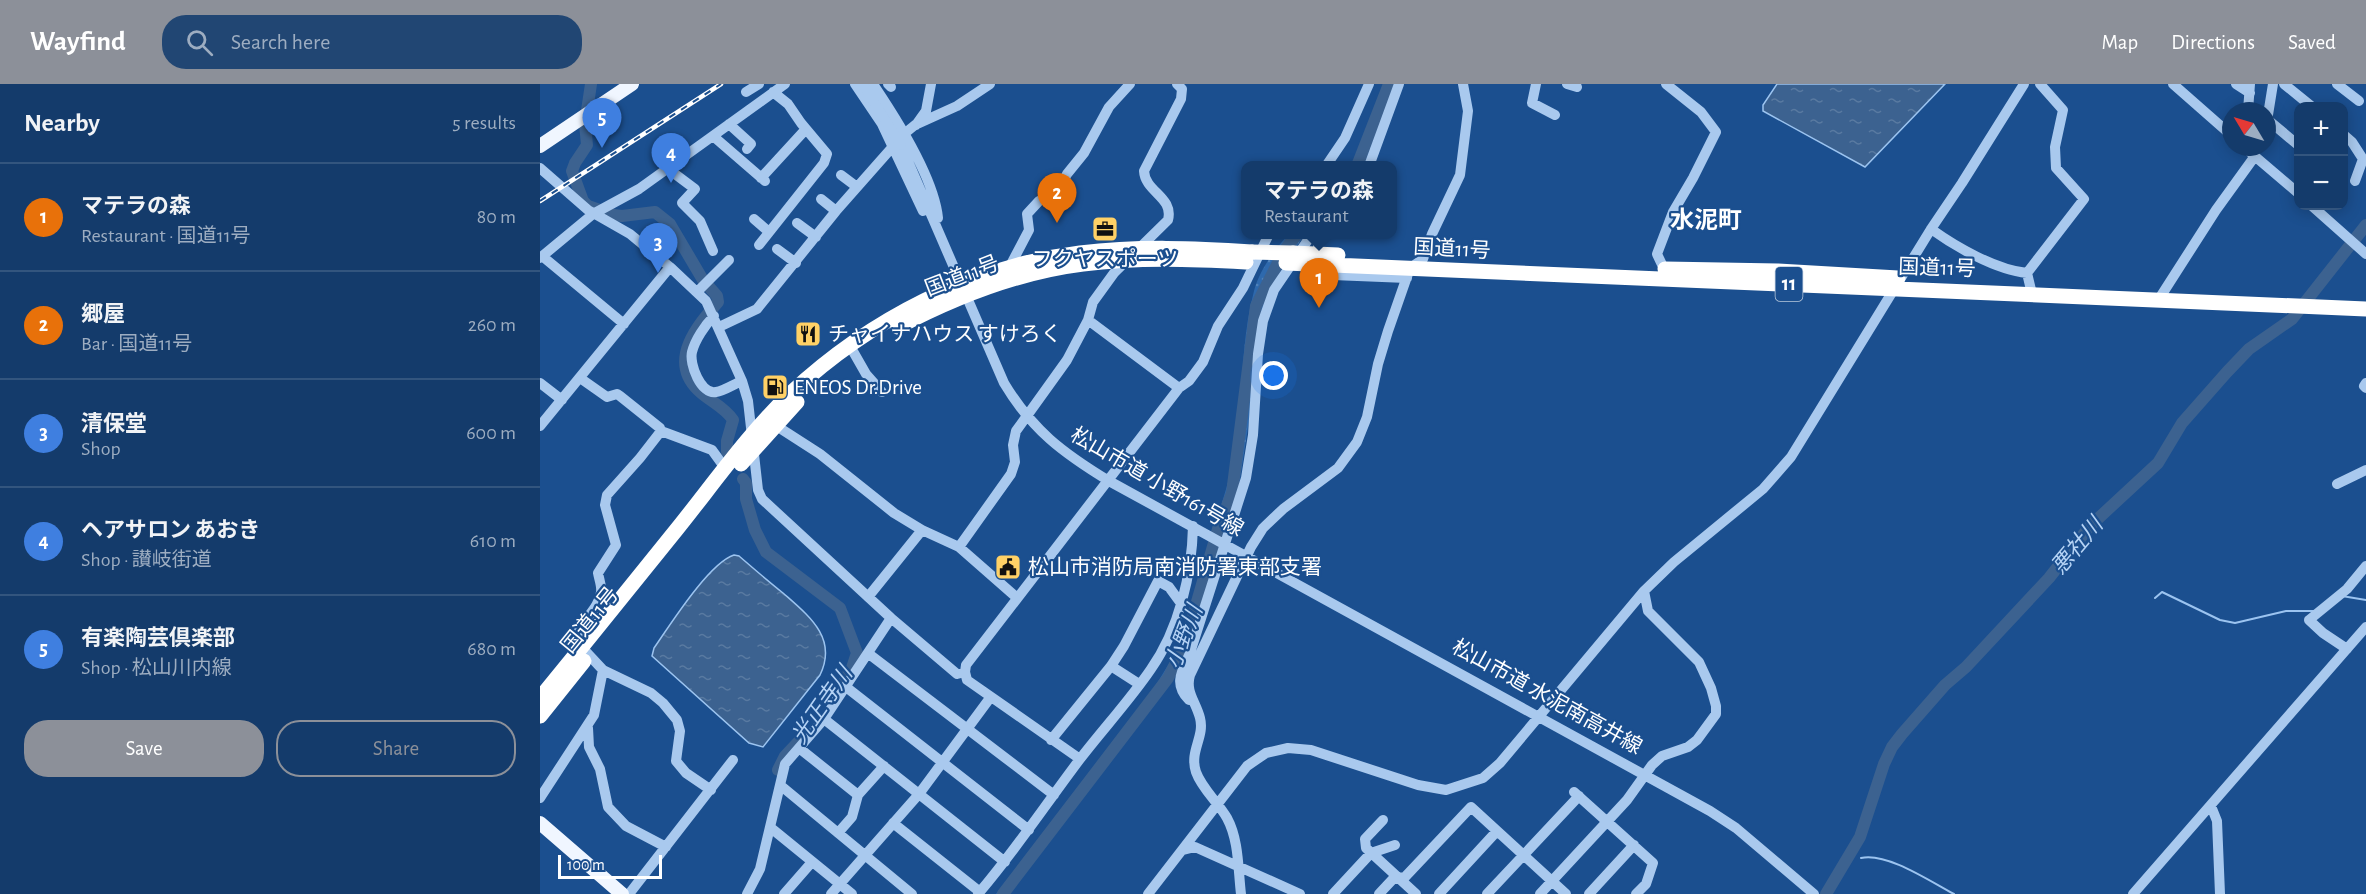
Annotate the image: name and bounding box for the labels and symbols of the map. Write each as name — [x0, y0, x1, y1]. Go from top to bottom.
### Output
pin: 5 — [582, 98, 622, 148]
north arrow — [2222, 102, 2276, 156]
pin: 4 — [652, 134, 690, 183]
pin: 2 — [1038, 174, 1076, 223]
district label: 水泥町 — [1670, 207, 1742, 233]
office icon: フクヤスポーツ — [1090, 214, 1120, 244]
pin: 3 — [638, 224, 678, 273]
street label: 国道11号 — [1413, 235, 1491, 262]
place label: フクヤスポーツ — [1032, 248, 1178, 270]
street label: 国道11号 — [922, 251, 1002, 300]
street label: 国道11号 — [1898, 255, 1976, 280]
pin: 1 — [1300, 258, 1338, 308]
road number: 11 — [1776, 267, 1802, 301]
restaurant icon: チャイナハウス すけろく — [793, 319, 823, 349]
place label: チャイナハウス すけろく — [828, 324, 1062, 345]
your location — [1259, 361, 1288, 390]
fuel station icon: ENEOS Dr.Drive — [760, 372, 790, 402]
place label: ENEOS Dr.Drive — [794, 377, 922, 398]
street label: 松山市道 小野161号線 — [1067, 423, 1248, 540]
water label: 悪社川 — [2047, 511, 2108, 578]
public building icon: 松山市消防局南消防署東部支署 — [993, 552, 1023, 582]
place label: 松山市消防局南消防署東部支署 — [1028, 556, 1322, 578]
street label: 国道11号 — [557, 583, 623, 657]
water label: 小野川 — [1161, 600, 1207, 672]
street label: 松山市道 水泥南高井線 — [1449, 635, 1646, 758]
water label: 光正寺川 — [787, 660, 857, 747]
scale bar — [558, 852, 662, 880]

